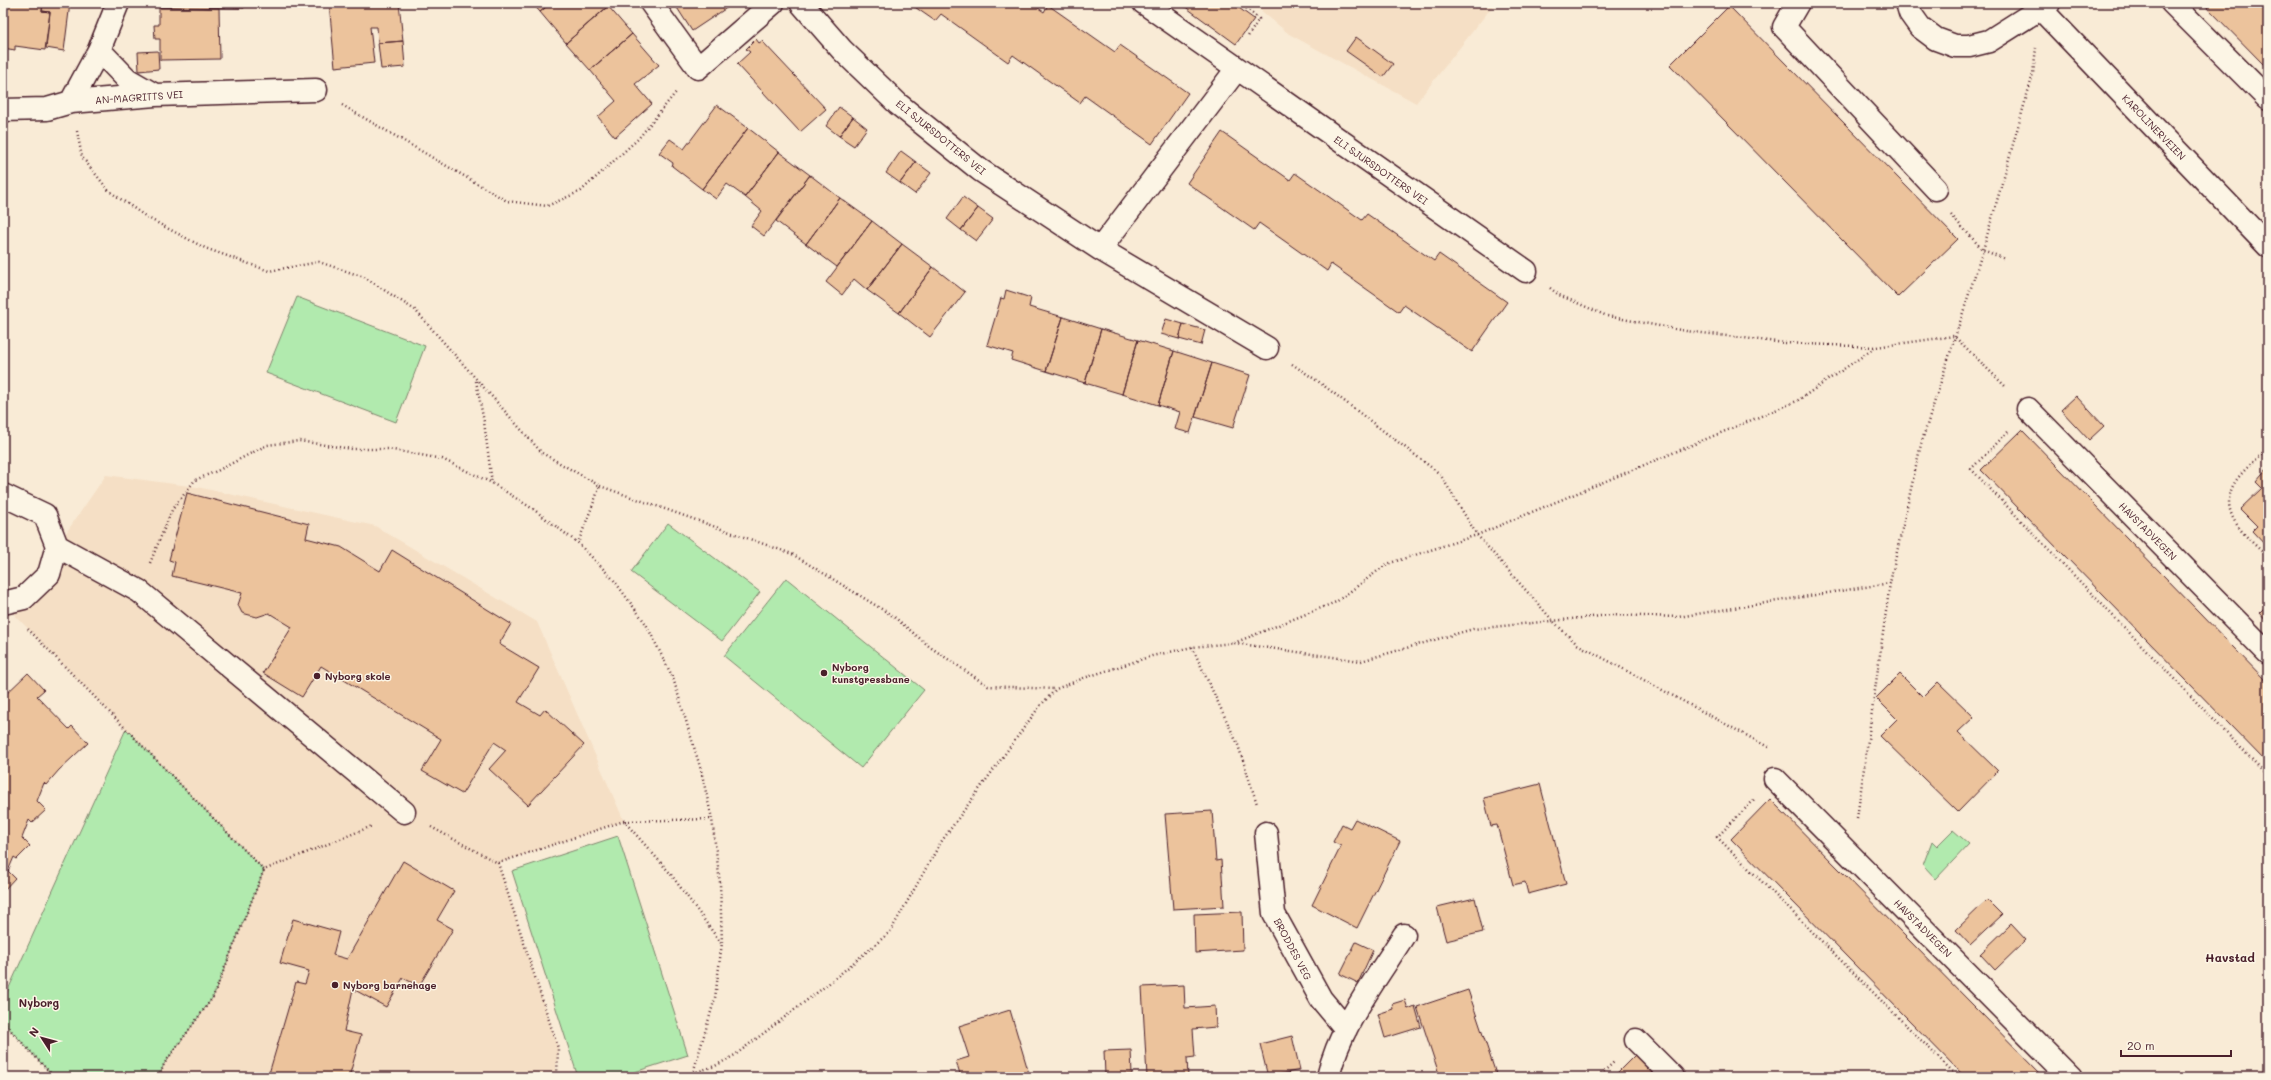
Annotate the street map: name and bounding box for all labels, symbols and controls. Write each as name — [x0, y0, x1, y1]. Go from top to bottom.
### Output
street label: AN-MAGRITTS VEI — [95, 87, 184, 107]
street label: KAROLINERVEIEN — [2119, 91, 2189, 163]
street label: ELI SJURSDOTTERS VEI — [893, 96, 989, 178]
street label: ELI SJURSDOTTERS VEI — [1331, 132, 1431, 208]
street label: HAVSTADVEGEN — [2116, 499, 2180, 563]
place label: Nyborg kunstgressbane — [832, 660, 910, 686]
marker: Nyborg kunstgressbane — [819, 668, 829, 678]
place label: Nyborg skole — [325, 669, 390, 683]
marker: Nyborg skole — [312, 671, 322, 681]
street label: HAVSTADVEGEN — [1891, 896, 1955, 960]
street label: BRODDES VEG — [1271, 916, 1316, 983]
district label: Havstad — [2205, 949, 2255, 965]
place label: Nyborg barnehage — [343, 978, 437, 992]
marker: Nyborg barnehage — [330, 980, 340, 990]
district label: Nyborg — [19, 995, 60, 1010]
north arrow — [22, 1018, 62, 1058]
text: N — [25, 1024, 42, 1040]
scale bar — [2121, 1032, 2231, 1058]
text: 20 m — [2127, 1037, 2155, 1053]

